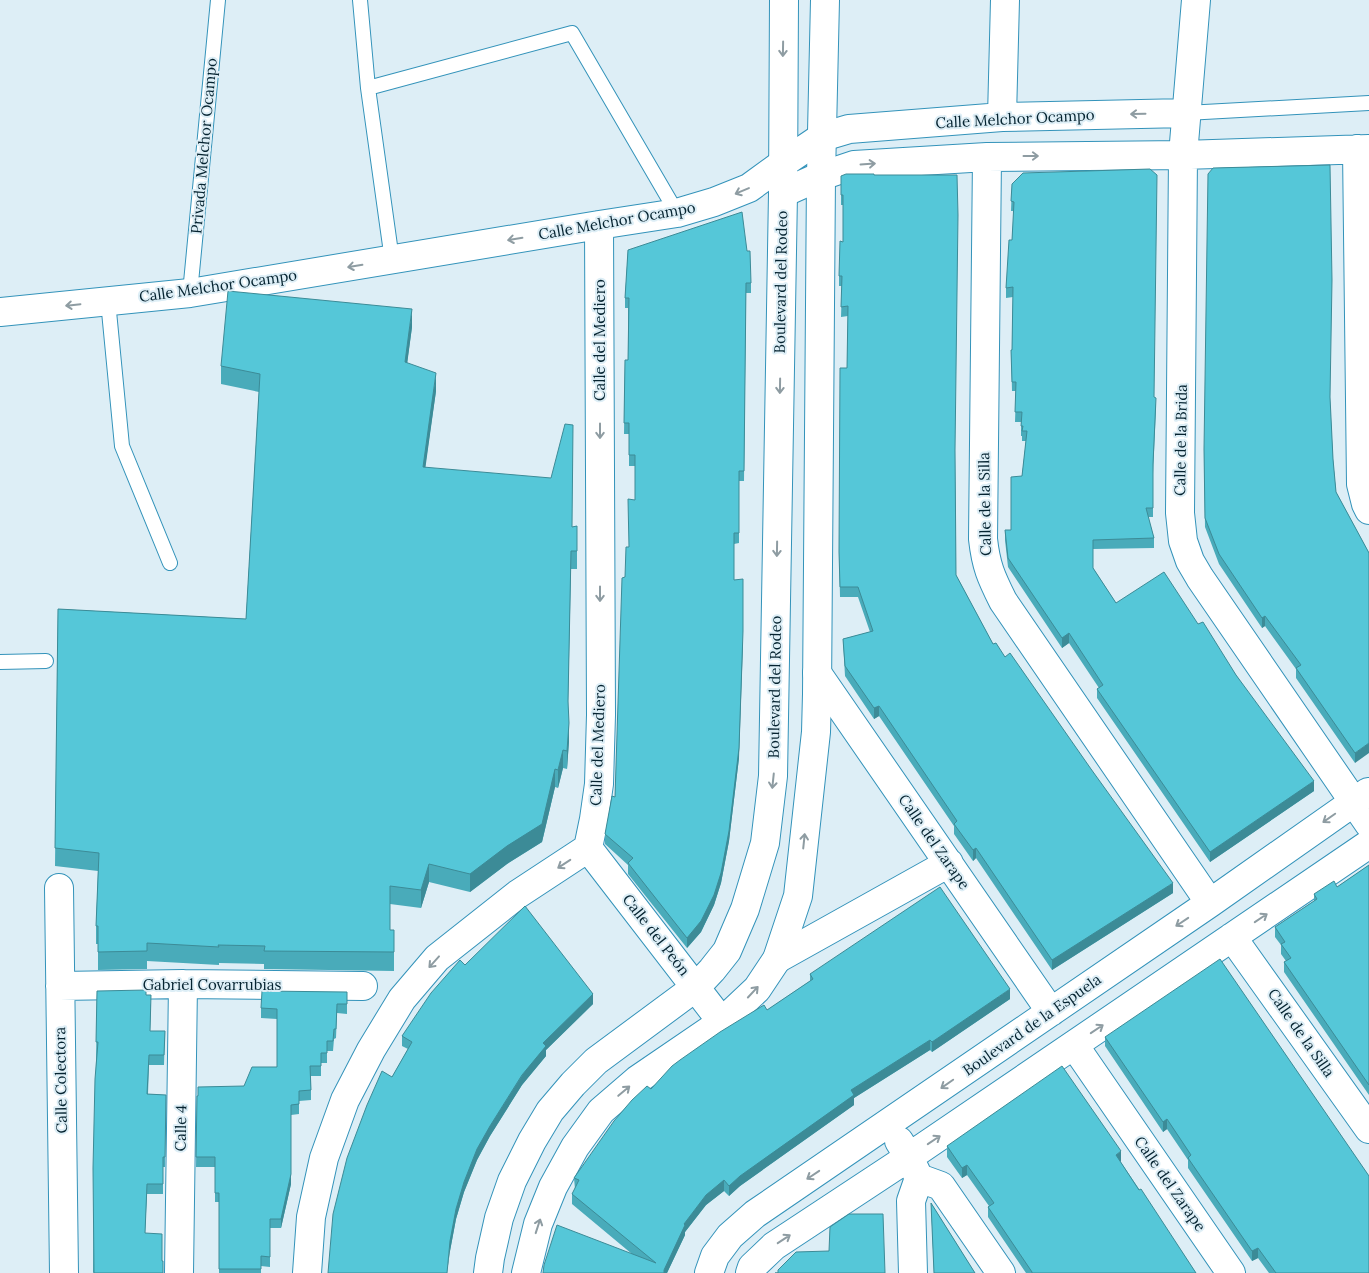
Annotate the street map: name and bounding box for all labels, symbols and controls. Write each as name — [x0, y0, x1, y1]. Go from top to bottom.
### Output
one-way arrow — [778, 40, 788, 56]
street label: Privada Melchor Ocampo — [186, 57, 221, 235]
street label: Calle Melchor Ocampo — [935, 105, 1095, 132]
one-way arrow — [1130, 109, 1146, 119]
one-way arrow — [1022, 151, 1038, 161]
one-way arrow — [860, 160, 876, 169]
one-way arrow — [735, 186, 750, 196]
street label: Calle Melchor Ocampo — [537, 197, 697, 244]
street label: Boulevard del Rodeo — [770, 210, 791, 353]
one-way arrow — [508, 234, 524, 244]
one-way arrow — [347, 261, 363, 271]
street label: Calle Melchor Ocampo — [138, 265, 298, 306]
street label: Calle del Mediero — [590, 279, 609, 401]
one-way arrow — [65, 300, 81, 309]
one-way arrow — [775, 378, 785, 394]
street label: Calle de la Brida — [1170, 384, 1191, 496]
one-way arrow — [595, 422, 605, 439]
street label: Calle de la Silla — [974, 452, 995, 556]
one-way arrow — [772, 540, 782, 556]
one-way arrow — [595, 585, 605, 601]
street label: Boulevard del Rodeo — [764, 615, 785, 758]
street label: Calle del Mediero — [586, 684, 609, 806]
one-way arrow — [768, 773, 778, 789]
street label: Calle del Zarape — [895, 791, 974, 893]
one-way arrow — [1323, 813, 1336, 824]
one-way arrow — [799, 834, 809, 850]
one-way arrow — [557, 859, 571, 869]
street label: Calle del Peón — [619, 890, 694, 979]
one-way arrow — [1253, 913, 1267, 923]
one-way arrow — [1175, 917, 1189, 927]
one-way arrow — [428, 956, 440, 968]
street label: Boulevard de la Espuela — [959, 969, 1105, 1080]
street label: Gabriel Covarrubias — [143, 975, 281, 994]
street label: Calle de la Silla — [1264, 985, 1339, 1081]
one-way arrow — [746, 986, 758, 999]
one-way arrow — [1090, 1024, 1104, 1034]
street label: Calle Colectora — [50, 1026, 71, 1133]
one-way arrow — [940, 1079, 954, 1089]
one-way arrow — [618, 1085, 631, 1097]
street label: Calle 4 — [171, 1105, 190, 1151]
street label: Calle del Zarape — [1131, 1133, 1210, 1235]
one-way arrow — [927, 1135, 941, 1145]
one-way arrow — [806, 1170, 820, 1180]
one-way arrow — [534, 1219, 543, 1234]
one-way arrow — [776, 1234, 790, 1244]

